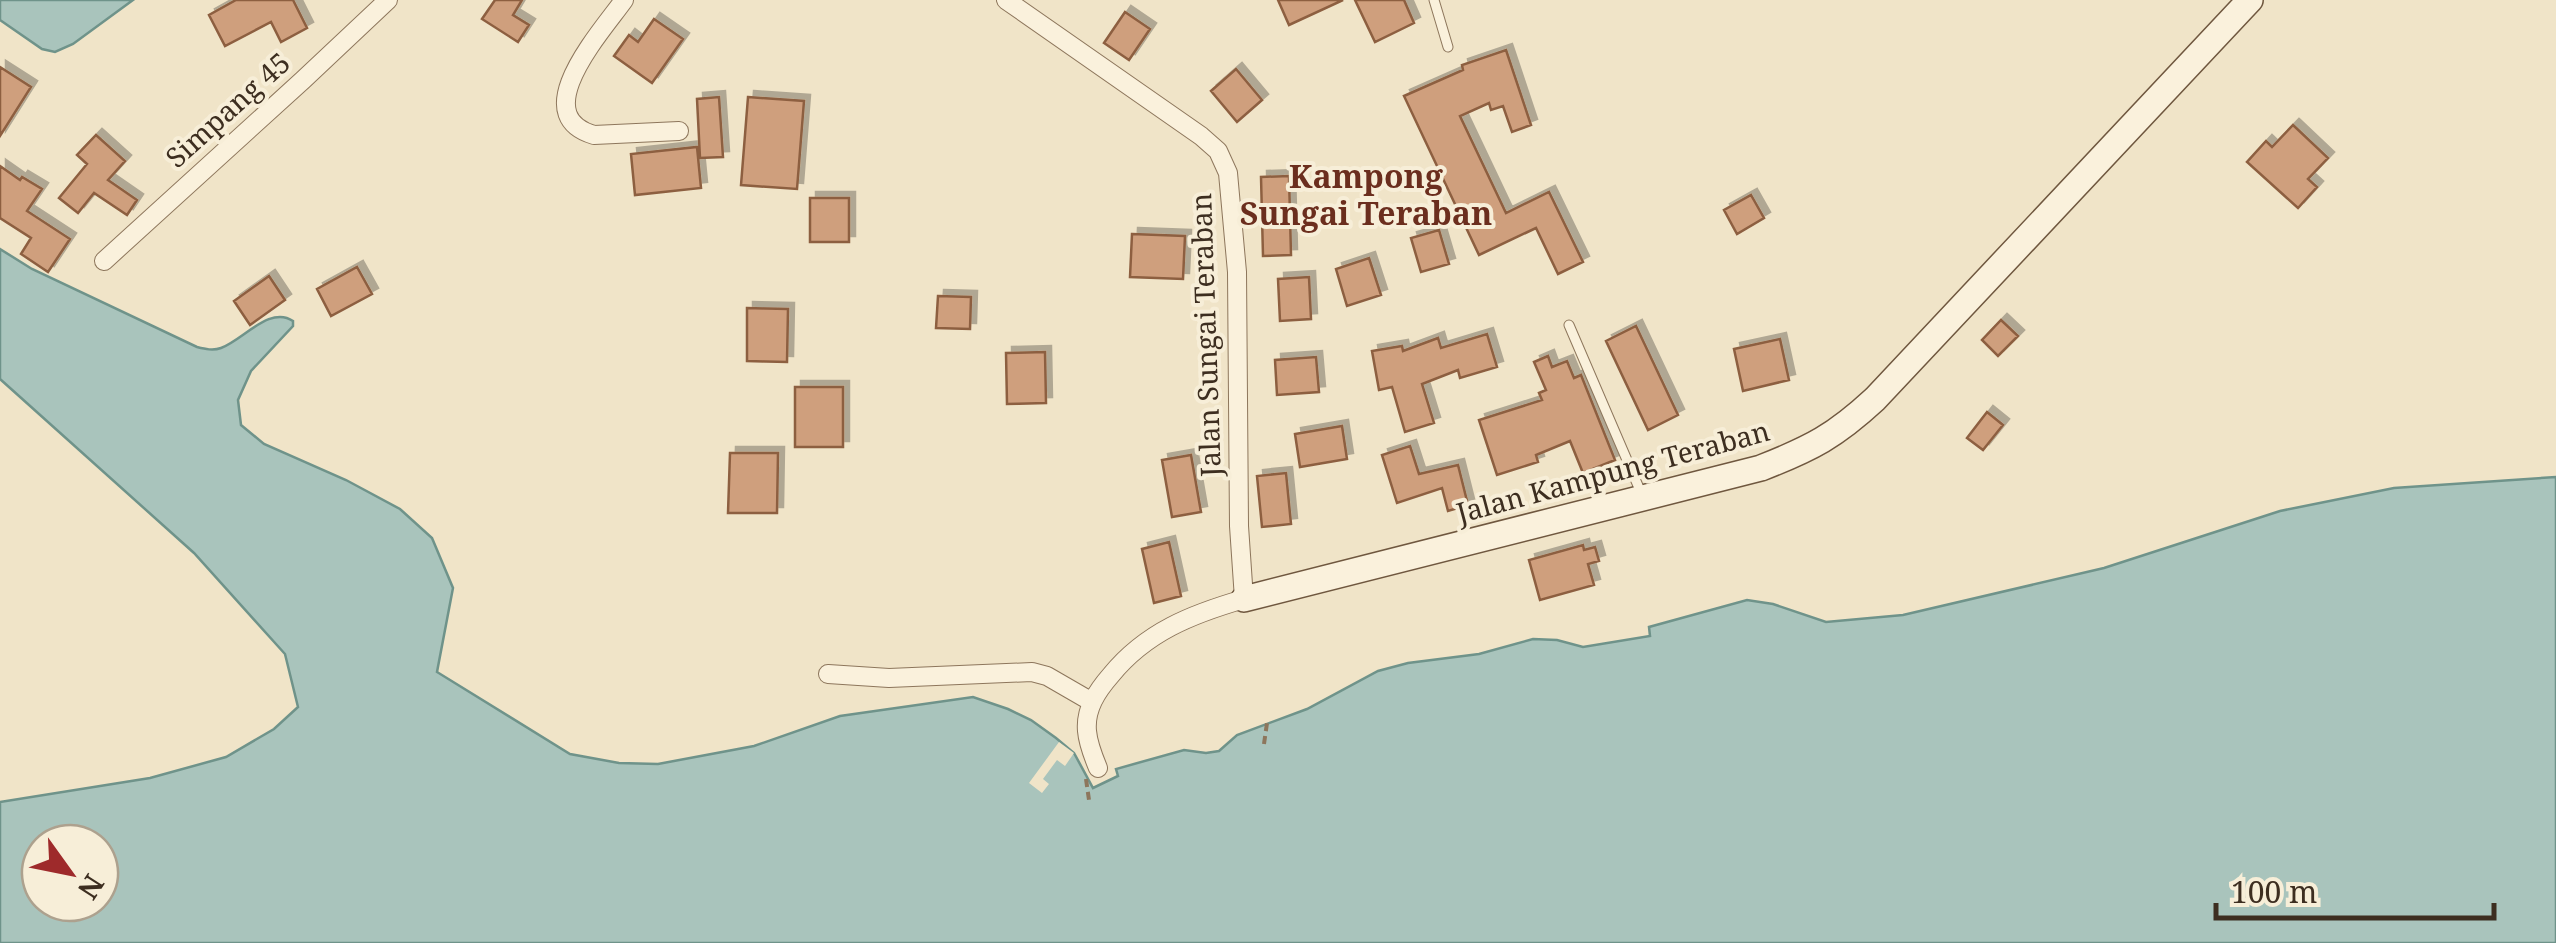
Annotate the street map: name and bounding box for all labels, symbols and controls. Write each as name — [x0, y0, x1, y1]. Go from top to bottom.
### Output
street label: Simpang 45 — [157, 43, 298, 175]
district label: Kampong Sungai Teraban — [1240, 154, 1492, 234]
street label: Jalan Sungai Teraban — [1181, 193, 1229, 479]
street label: Jalan Kampung Teraban — [1451, 411, 1774, 531]
north arrow — [20, 823, 120, 923]
scale bar — [2216, 858, 2494, 920]
text: N — [70, 868, 114, 907]
text: 100 m — [2231, 871, 2317, 912]

